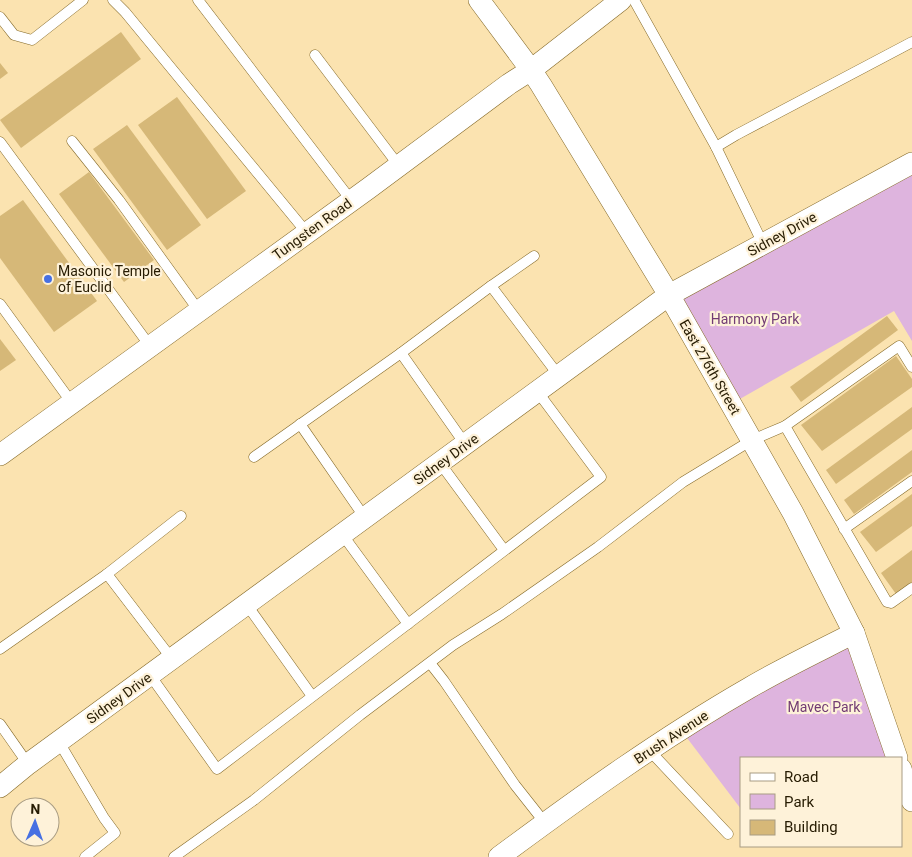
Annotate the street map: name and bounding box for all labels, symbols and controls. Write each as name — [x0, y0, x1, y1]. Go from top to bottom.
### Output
street label: Tungsten Road — [269, 195, 355, 263]
street label: Sidney Drive — [745, 209, 819, 259]
place label: Masonic Temple of Euclid — [58, 263, 161, 295]
marker: Masonic Temple of Euclid — [42, 273, 54, 285]
park label: Harmony Park — [711, 311, 800, 327]
street label: East 276th Street — [676, 317, 744, 418]
street label: Sidney Drive — [410, 430, 482, 488]
street label: Sidney Drive — [83, 669, 155, 727]
park label: Mavec Park — [788, 699, 861, 715]
street label: Brush Avenue — [631, 707, 711, 767]
legend — [740, 757, 902, 847]
text: Road — [784, 768, 818, 786]
text: Park — [784, 793, 815, 811]
north arrow — [10, 797, 60, 847]
text: N — [30, 801, 41, 817]
text: Building — [784, 818, 838, 836]

